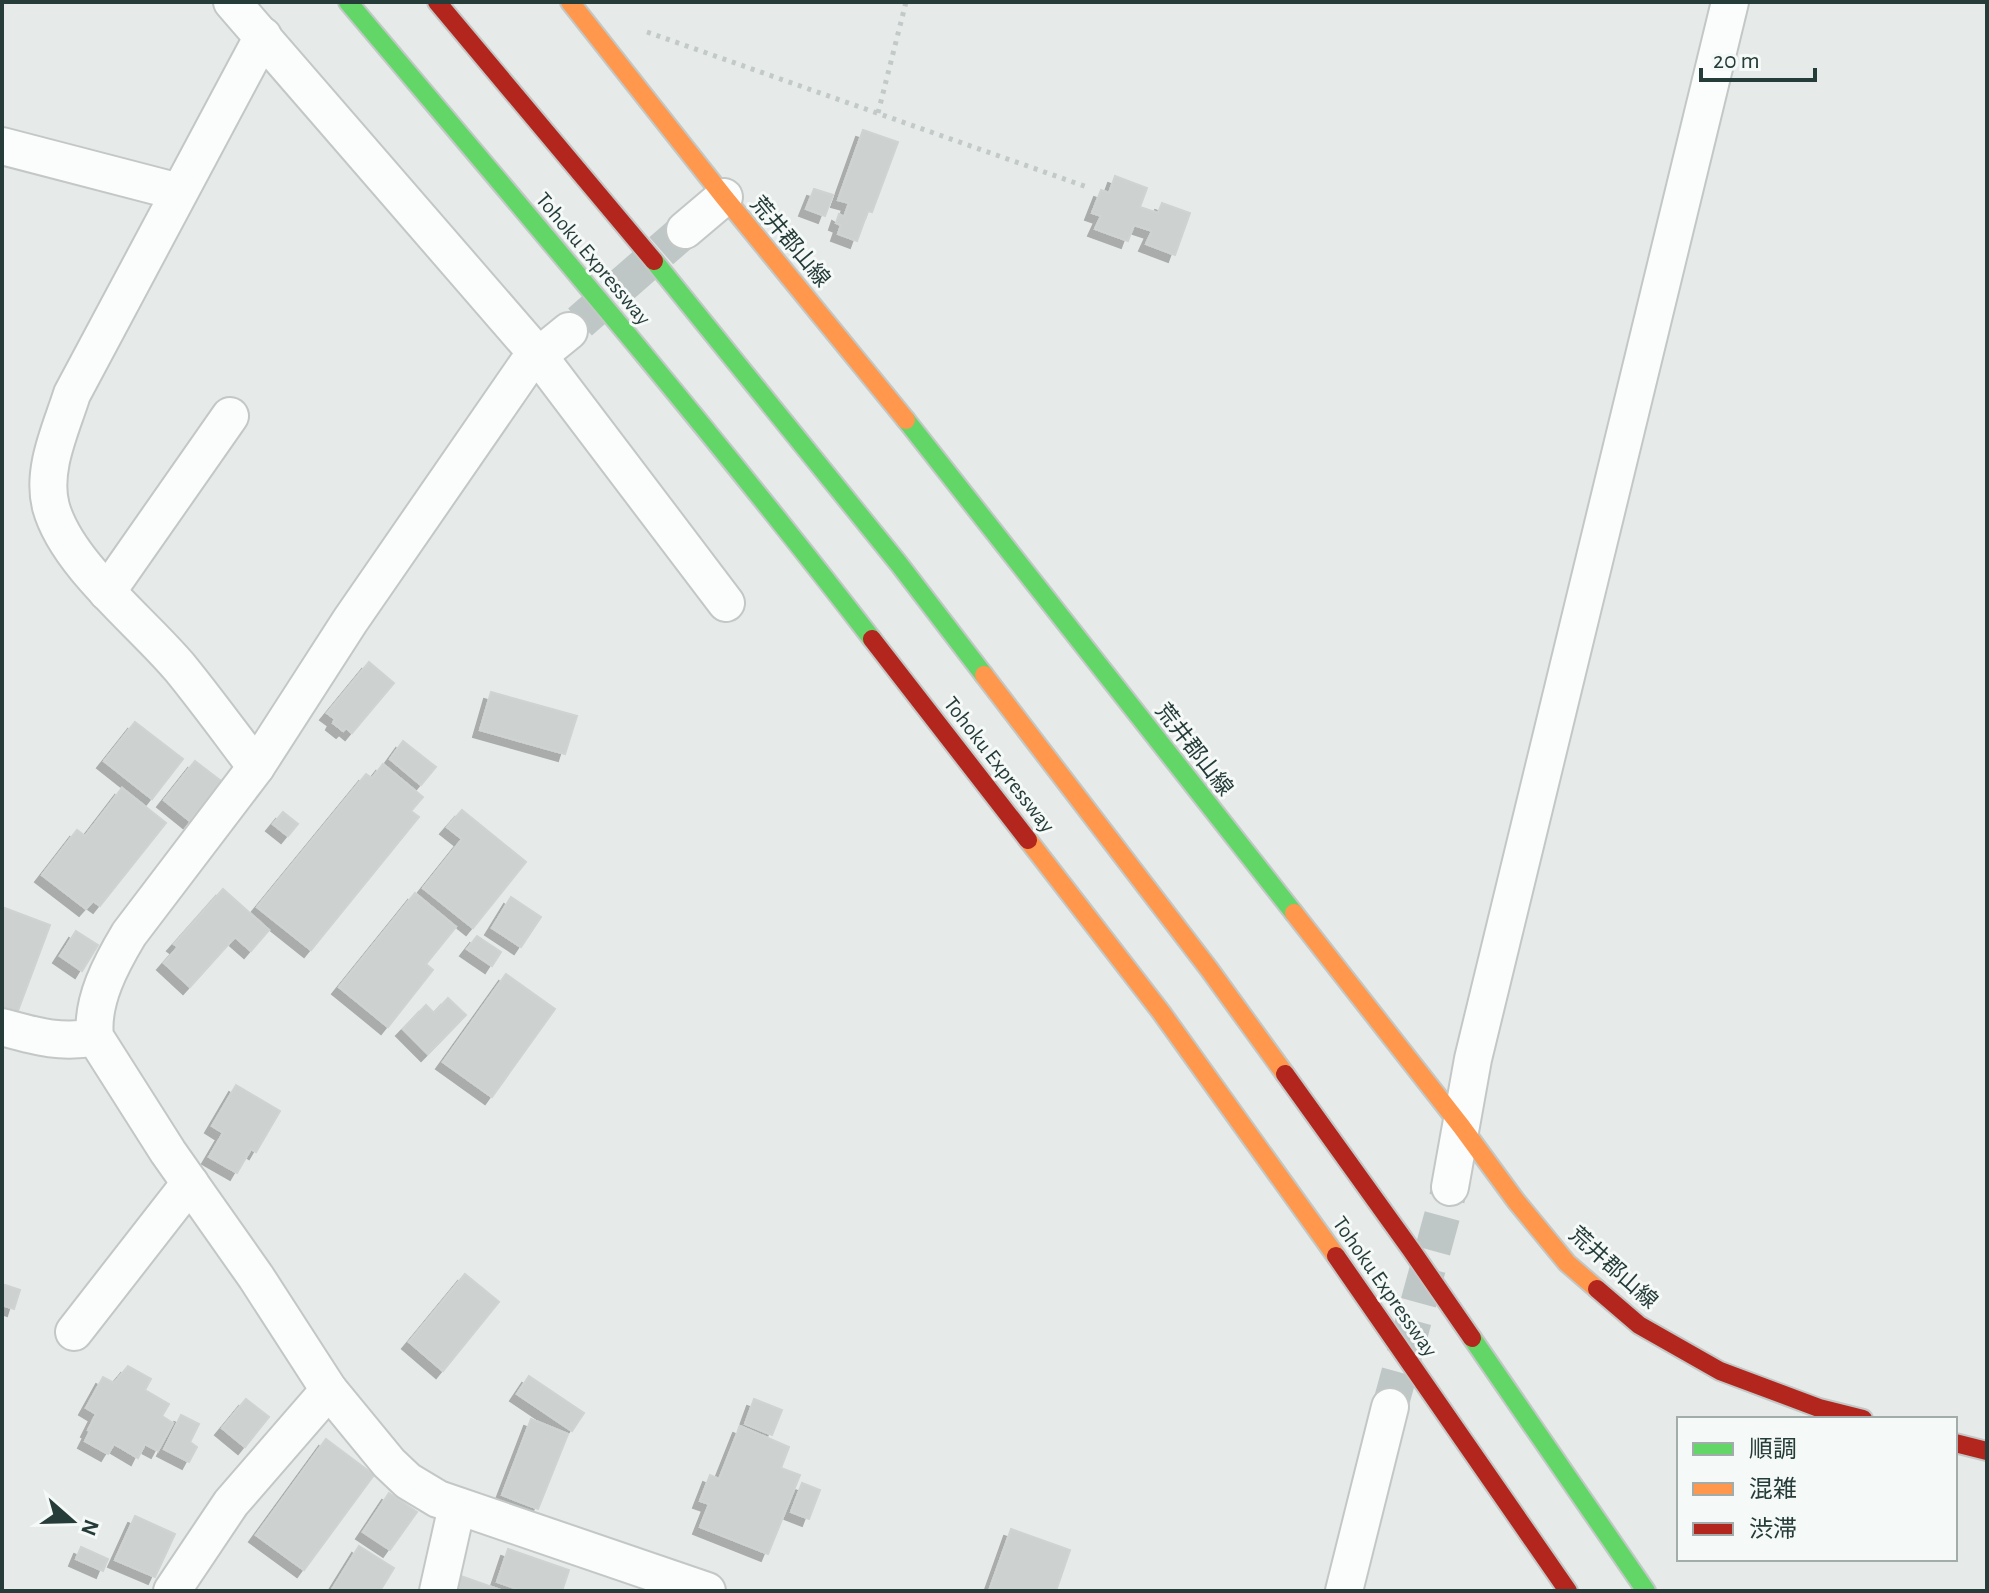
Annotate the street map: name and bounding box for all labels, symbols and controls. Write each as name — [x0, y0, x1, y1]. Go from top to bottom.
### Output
scale bar — [1701, 32, 1815, 82]
text: 20 m — [1713, 49, 1760, 73]
street label: Tohoku Expressway — [532, 188, 655, 330]
street label: 荒井郡山線 — [746, 192, 835, 291]
street label: Tohoku Expressway — [940, 693, 1059, 837]
street label: 荒井郡山線 — [1152, 699, 1238, 800]
street label: Tohoku Expressway — [1329, 1212, 1442, 1361]
street label: 荒井郡山線 — [1565, 1222, 1662, 1313]
legend — [1677, 1417, 1957, 1561]
text: 順調 — [1749, 1437, 1797, 1462]
text: 混雑 — [1749, 1476, 1797, 1502]
north arrow — [32, 1481, 112, 1561]
text: 渋滞 — [1749, 1516, 1797, 1542]
text: N — [77, 1517, 103, 1538]

